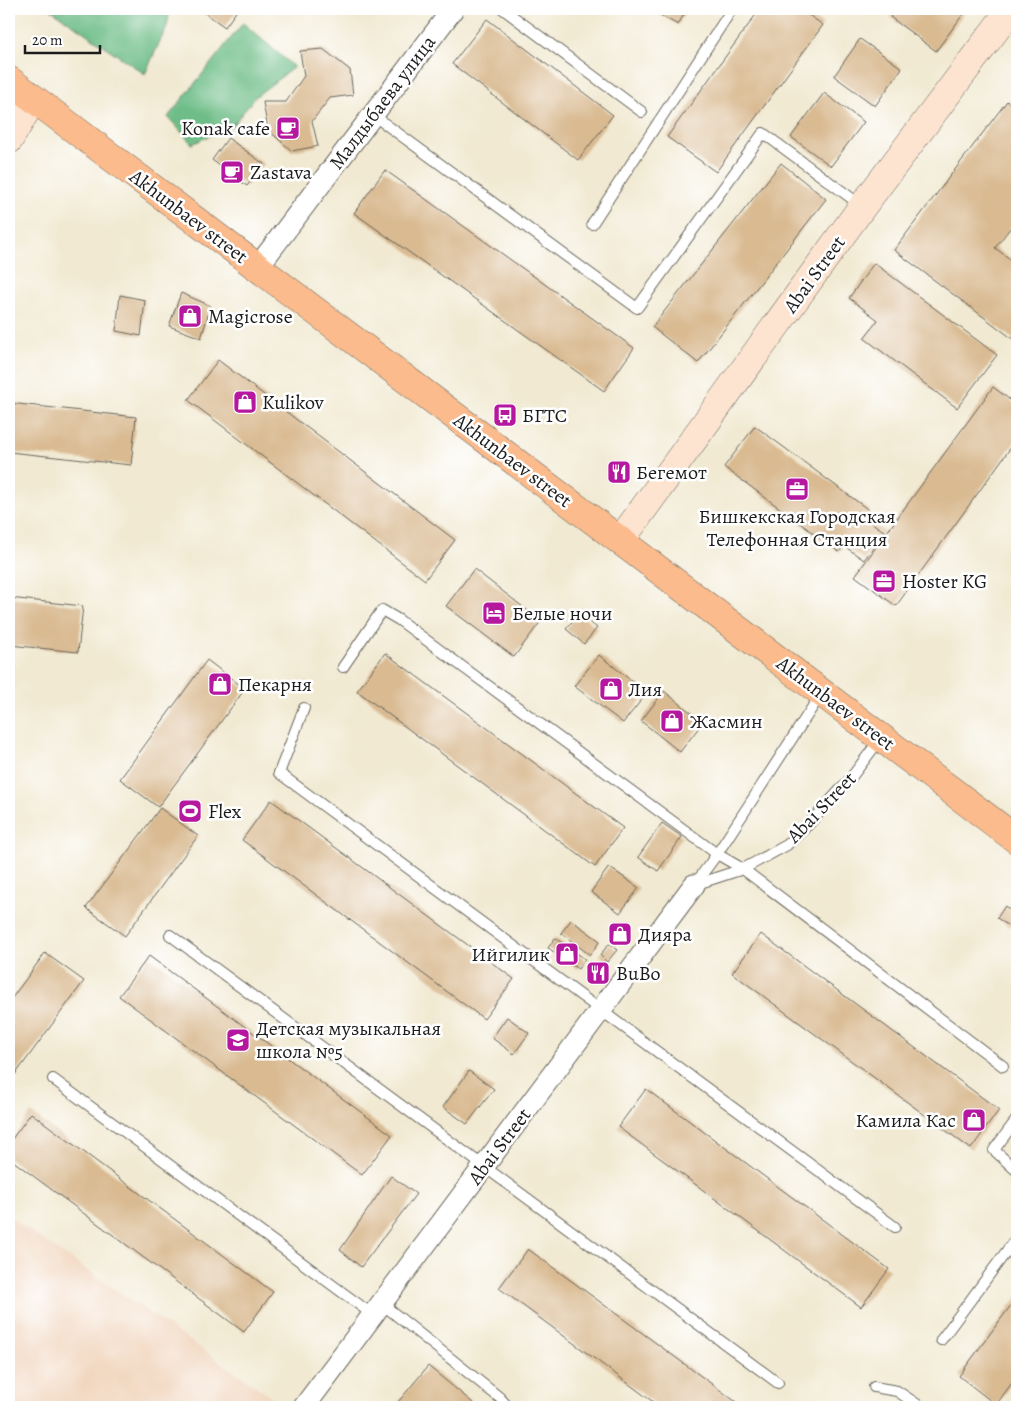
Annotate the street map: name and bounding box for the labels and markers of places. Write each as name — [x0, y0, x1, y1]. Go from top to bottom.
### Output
place label: Konak cafe — [181, 115, 270, 142]
cafe icon: Konak cafe — [275, 115, 301, 141]
cafe icon: Zastava — [219, 159, 245, 185]
place label: Zastava — [250, 159, 313, 186]
shop icon: Magicrose — [177, 303, 203, 329]
place label: Magicrose — [208, 303, 293, 330]
shop icon: Kulikov — [232, 389, 258, 415]
place label: Kulikov — [262, 389, 325, 416]
bus stop icon: БГТС — [492, 402, 518, 428]
place label: БГТС — [522, 402, 567, 429]
restaurant icon: Бегемот — [606, 459, 632, 485]
place label: Бегемот — [636, 459, 707, 486]
office icon: Бишкекская Городская Телефонная Станция — [784, 476, 810, 502]
place label: Бишкекская Городская Телефонная Станция — [698, 503, 896, 553]
office icon: Hoster KG — [871, 568, 897, 594]
place label: Hoster KG — [902, 568, 987, 595]
hotel icon: Белые ночи — [481, 600, 507, 626]
place label: Белые ночи — [512, 600, 612, 627]
shop icon: Пекарня — [207, 671, 233, 697]
place label: Пекарня — [238, 671, 312, 698]
shop icon: Лия — [598, 676, 624, 702]
place label: Лия — [628, 676, 662, 703]
shop icon: Жасмин — [659, 708, 685, 734]
place label: Жасмин — [690, 708, 763, 735]
sports icon: Flex — [177, 798, 203, 824]
place label: Flex — [208, 798, 242, 825]
shop icon: Дияра — [607, 921, 633, 947]
place label: Дияра — [638, 921, 693, 948]
place label: Ийгилик — [471, 941, 550, 968]
shop icon: Ийгилик — [554, 941, 580, 967]
restaurant icon: BuBo — [585, 960, 611, 986]
place label: BuBo — [616, 960, 661, 987]
place label: Детская музыкальная школа №5 — [256, 1015, 441, 1065]
school or university icon: Детская музыкальная школа №5 — [225, 1027, 251, 1053]
place label: Камила Кас — [856, 1107, 956, 1134]
shop icon: Камила Кас — [961, 1107, 987, 1133]

